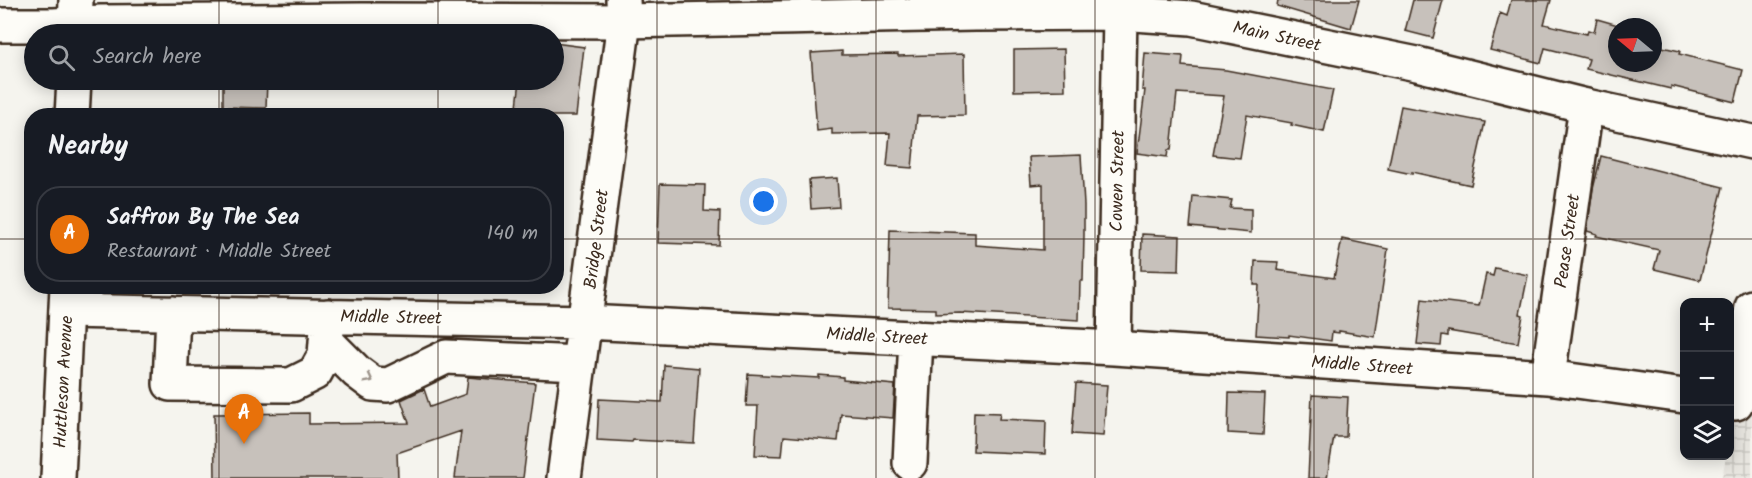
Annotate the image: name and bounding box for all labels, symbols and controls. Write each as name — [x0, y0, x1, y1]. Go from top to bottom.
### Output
street label: Main Street — [1230, 14, 1324, 61]
north arrow — [1608, 18, 1662, 72]
search box — [24, 24, 564, 90]
text: Search here — [93, 40, 201, 75]
icon: search — [45, 41, 78, 74]
text: Nearby — [48, 126, 128, 168]
street label: Cowen Street — [1103, 129, 1134, 232]
street label: Bridge Street — [577, 187, 618, 291]
your location — [749, 187, 778, 216]
street label: Pease Street — [1548, 191, 1590, 290]
text: Saffron By The Sea — [107, 201, 299, 236]
text: A — [63, 218, 76, 250]
text: 140 m — [487, 218, 538, 250]
text: Restaurant · Middle Street — [107, 236, 331, 268]
map controls — [1680, 298, 1734, 460]
button: + — [1680, 298, 1734, 352]
street label: Middle Street — [340, 303, 443, 334]
street label: Huttleson Avenue — [47, 315, 82, 449]
street label: Middle Street — [825, 320, 930, 355]
street label: Middle Street — [1310, 348, 1415, 385]
button: − — [1680, 352, 1734, 406]
one-way arrow — [363, 372, 374, 384]
pin: A — [224, 394, 264, 444]
button: layers — [1680, 406, 1734, 460]

